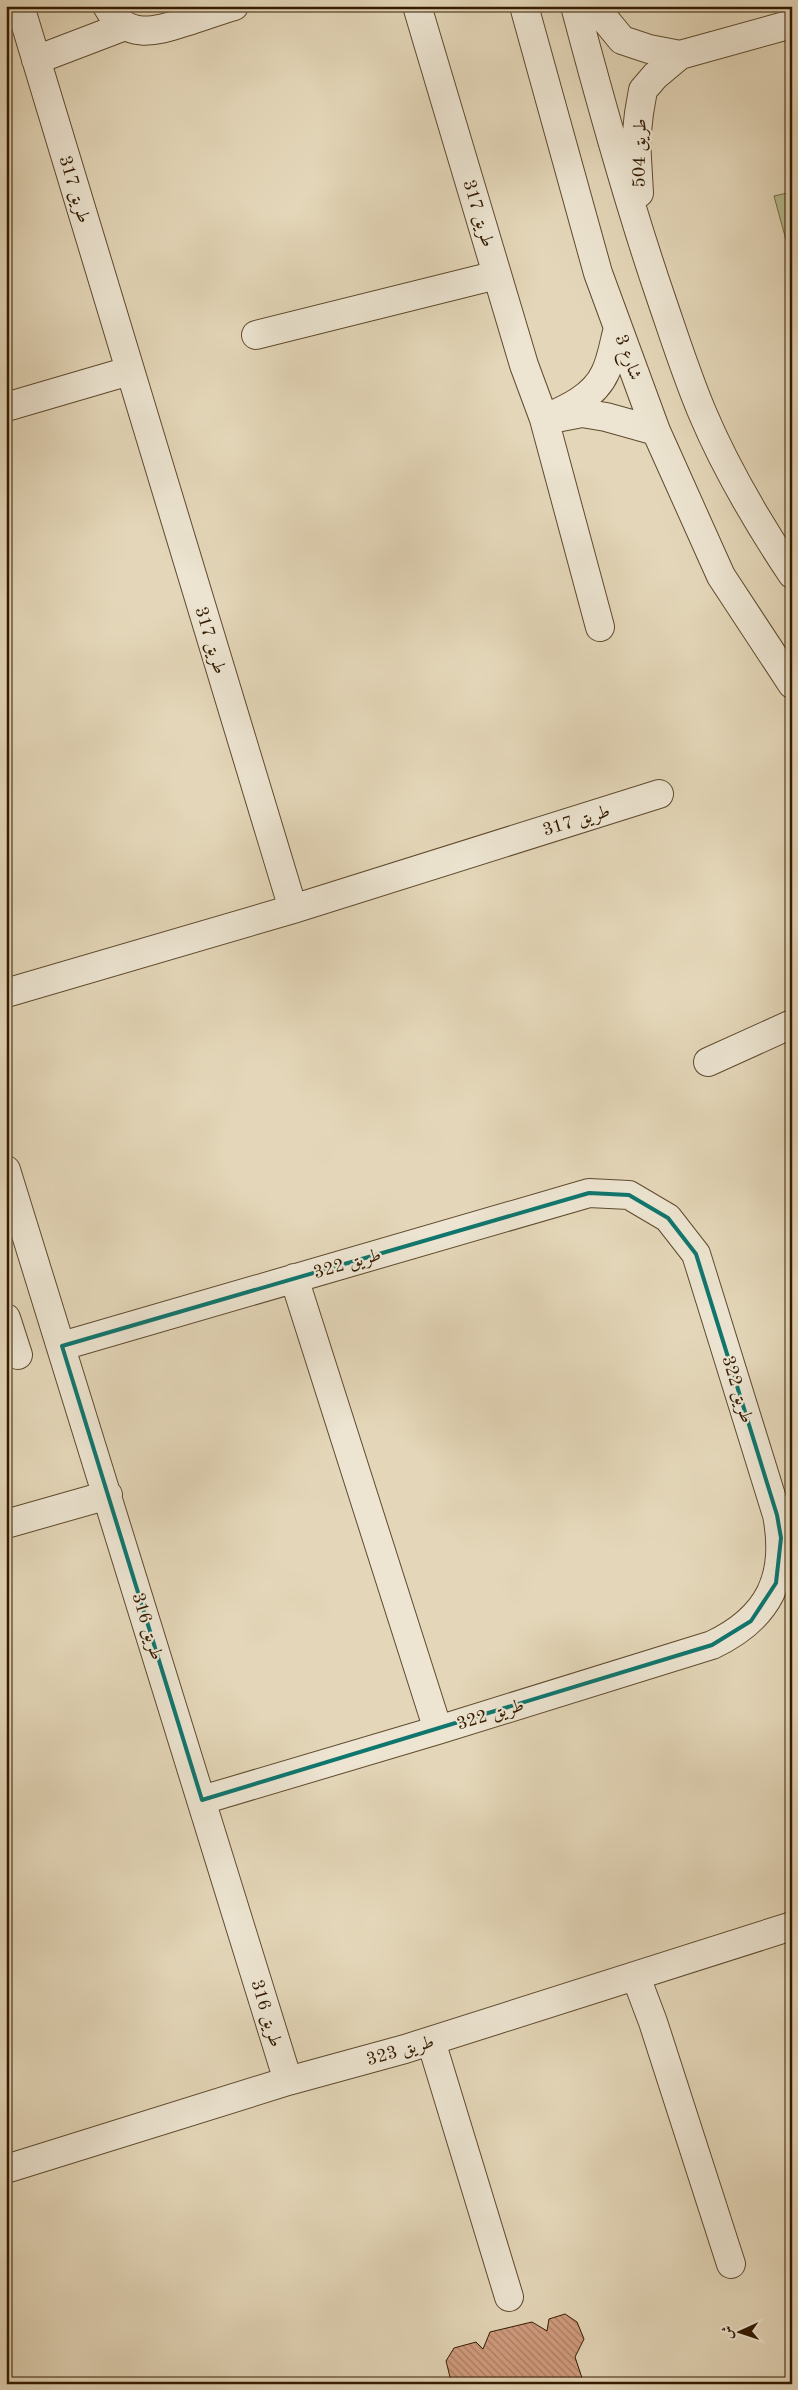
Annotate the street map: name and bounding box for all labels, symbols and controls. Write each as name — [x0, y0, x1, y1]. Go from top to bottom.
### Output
street label: طريق 504 — [630, 118, 652, 188]
street label: طريق 317 — [53, 154, 93, 226]
street label: طريق 317 — [457, 178, 497, 250]
street label: شارع 3 — [607, 332, 645, 384]
street label: طريق 317 — [189, 605, 229, 677]
street label: طريق 317 — [541, 802, 613, 842]
street label: طريق 322 — [311, 1246, 384, 1284]
street label: طريق 322 — [716, 1354, 756, 1426]
street label: طريق 316 — [126, 1591, 166, 1663]
street label: طريق 322 — [455, 1696, 527, 1736]
street label: طريق 316 — [245, 1978, 285, 2050]
street label: طريق 323 — [364, 2033, 437, 2071]
north arrow — [716, 2308, 766, 2358]
text: ش — [721, 2325, 735, 2340]

